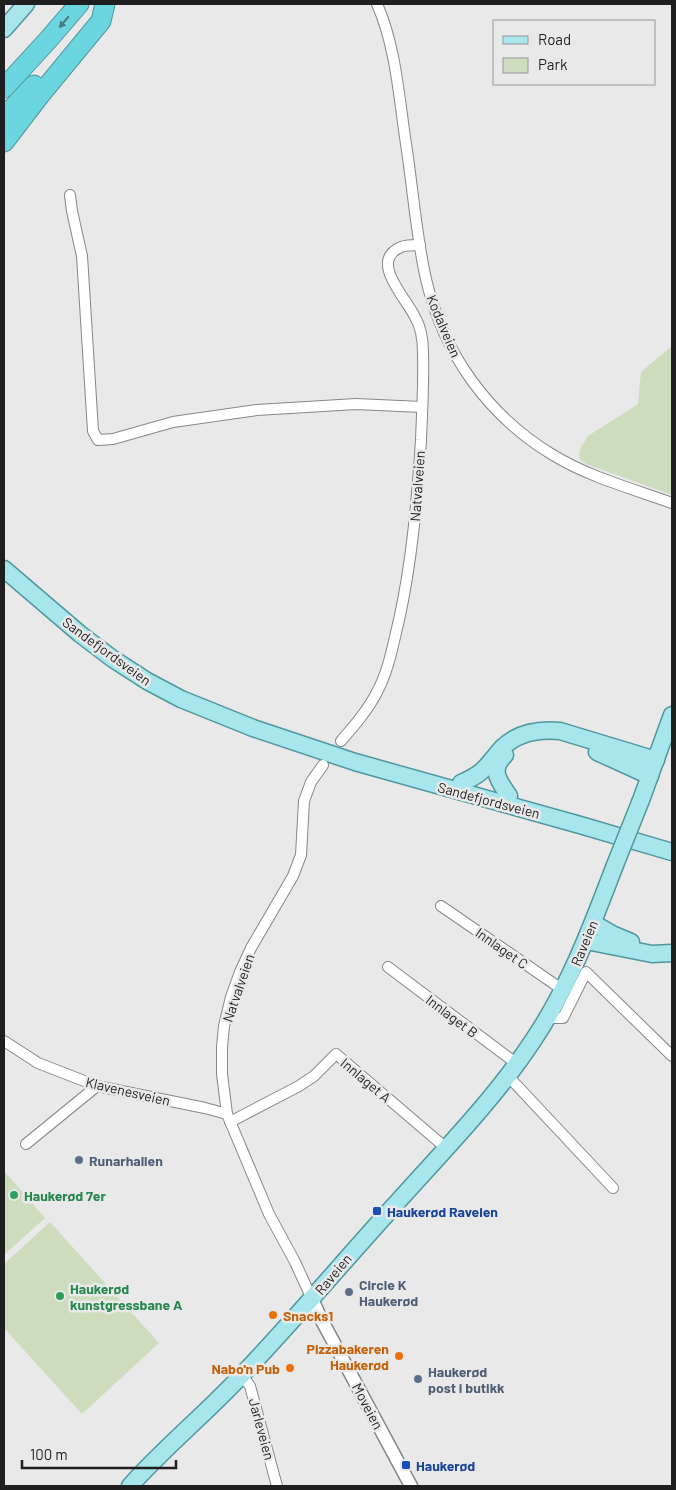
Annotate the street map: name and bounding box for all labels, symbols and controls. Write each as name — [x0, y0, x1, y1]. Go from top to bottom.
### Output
one-way arrow — [58, 15, 69, 28]
legend — [493, 20, 656, 85]
text: Road — [538, 30, 571, 48]
text: Park — [538, 55, 568, 73]
street label: Kodalveien — [423, 292, 465, 360]
street label: Natvalveien — [406, 450, 428, 522]
street label: Sandefjordsveien — [59, 613, 155, 689]
street label: Sandefjordsveien — [436, 778, 542, 822]
street label: Raveien — [567, 918, 601, 968]
street label: Innlaget C — [472, 924, 532, 972]
street label: Natvalveien — [218, 952, 258, 1024]
street label: Innlaget B — [423, 991, 481, 1041]
street label: Innlaget A — [337, 1054, 395, 1106]
street label: Klavenesveien — [84, 1073, 172, 1109]
place label: Runarhallen — [89, 1152, 163, 1169]
marker: Runarhallen — [73, 1154, 85, 1166]
place label: Haukerød 7er — [24, 1187, 106, 1204]
marker: Haukerød 7er — [8, 1189, 20, 1201]
place label: Haukerød Raveien — [387, 1203, 498, 1220]
marker: Haukerød Raveien — [371, 1205, 383, 1217]
street label: Raveien — [311, 1250, 355, 1298]
place label: Circle K Haukerød — [359, 1276, 418, 1309]
place label: Haukerød kunstgressbane A — [70, 1280, 183, 1313]
marker: Circle K Haukerød — [343, 1286, 355, 1298]
marker: Haukerød kunstgressbane A — [54, 1290, 66, 1302]
place label: Snacks1 — [283, 1307, 333, 1324]
marker: Snacks1 — [267, 1309, 279, 1321]
place label: Pizzabakeren Haukerød — [307, 1340, 389, 1373]
marker: Pizzabakeren Haukerød — [393, 1350, 405, 1362]
place label: Nabo'n Pub — [211, 1360, 280, 1377]
marker: Nabo'n Pub — [284, 1362, 296, 1374]
place label: Haukerød post i butikk — [428, 1363, 505, 1396]
marker: Haukerød post i butikk — [412, 1373, 424, 1385]
street label: Moveien — [349, 1380, 387, 1432]
street label: Jarleveien — [246, 1396, 278, 1462]
scale bar — [22, 1438, 176, 1470]
text: 100 m — [30, 1445, 68, 1463]
place label: Haukerød — [416, 1457, 475, 1474]
marker: Haukerød — [400, 1459, 412, 1471]

